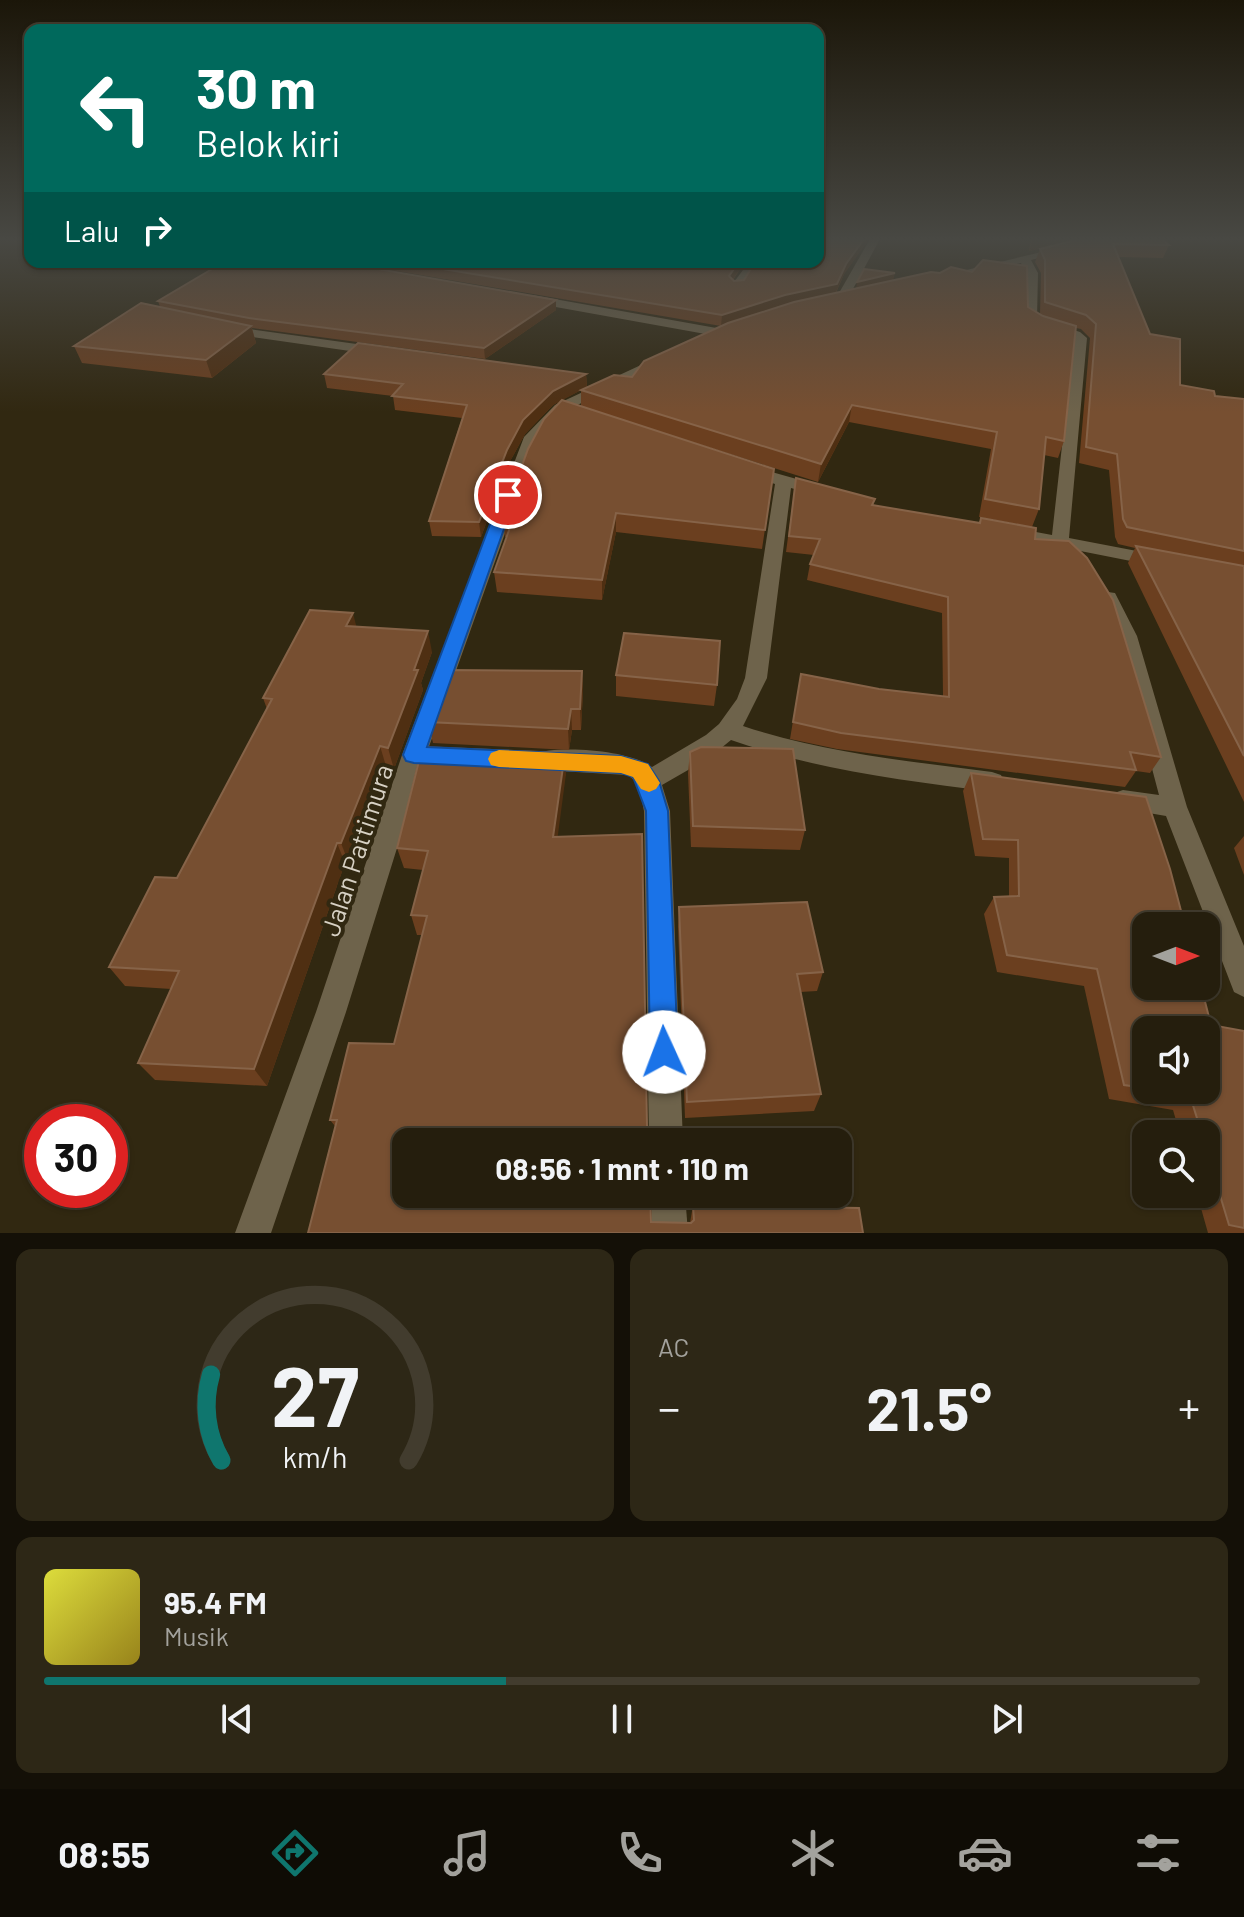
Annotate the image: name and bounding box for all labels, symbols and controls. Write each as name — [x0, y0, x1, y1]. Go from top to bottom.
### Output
text: 30 m — [196, 53, 316, 120]
icon: left — [64, 56, 168, 160]
text: Belok kiri — [196, 121, 340, 164]
icon: right — [135, 208, 179, 252]
text: Lalu — [64, 212, 119, 248]
pin — [474, 461, 542, 529]
icon: arrive — [486, 473, 530, 517]
street label: Jalan Pattimura — [314, 760, 398, 940]
north arrow — [1132, 912, 1220, 1000]
map controls — [1132, 912, 1220, 1208]
position arrow — [622, 1010, 706, 1094]
button: sound — [1132, 1016, 1220, 1104]
speed limit sign: 30 — [24, 1104, 128, 1208]
button: search — [1132, 1120, 1220, 1208]
text: 08:56 · 1 mnt · 110 m — [495, 1150, 749, 1186]
text: AC — [658, 1331, 689, 1362]
text: 27 — [271, 1344, 359, 1444]
text: 21.5° — [866, 1371, 992, 1443]
text: − — [658, 1380, 680, 1433]
text: + — [1178, 1380, 1200, 1433]
text: km/h — [283, 1439, 347, 1474]
text: 95.4 FM — [164, 1584, 267, 1620]
text: Musik — [164, 1620, 229, 1651]
icon: previous — [215, 1697, 259, 1741]
icon: pause — [600, 1697, 644, 1741]
icon: next — [985, 1697, 1029, 1741]
icon: directions — [267, 1825, 323, 1881]
icon: music — [439, 1825, 495, 1881]
icon: phone — [612, 1825, 668, 1881]
icon: climate — [785, 1825, 841, 1881]
icon: car — [957, 1825, 1013, 1881]
icon: filters — [1130, 1825, 1186, 1881]
text: 08:55 — [58, 1832, 150, 1875]

